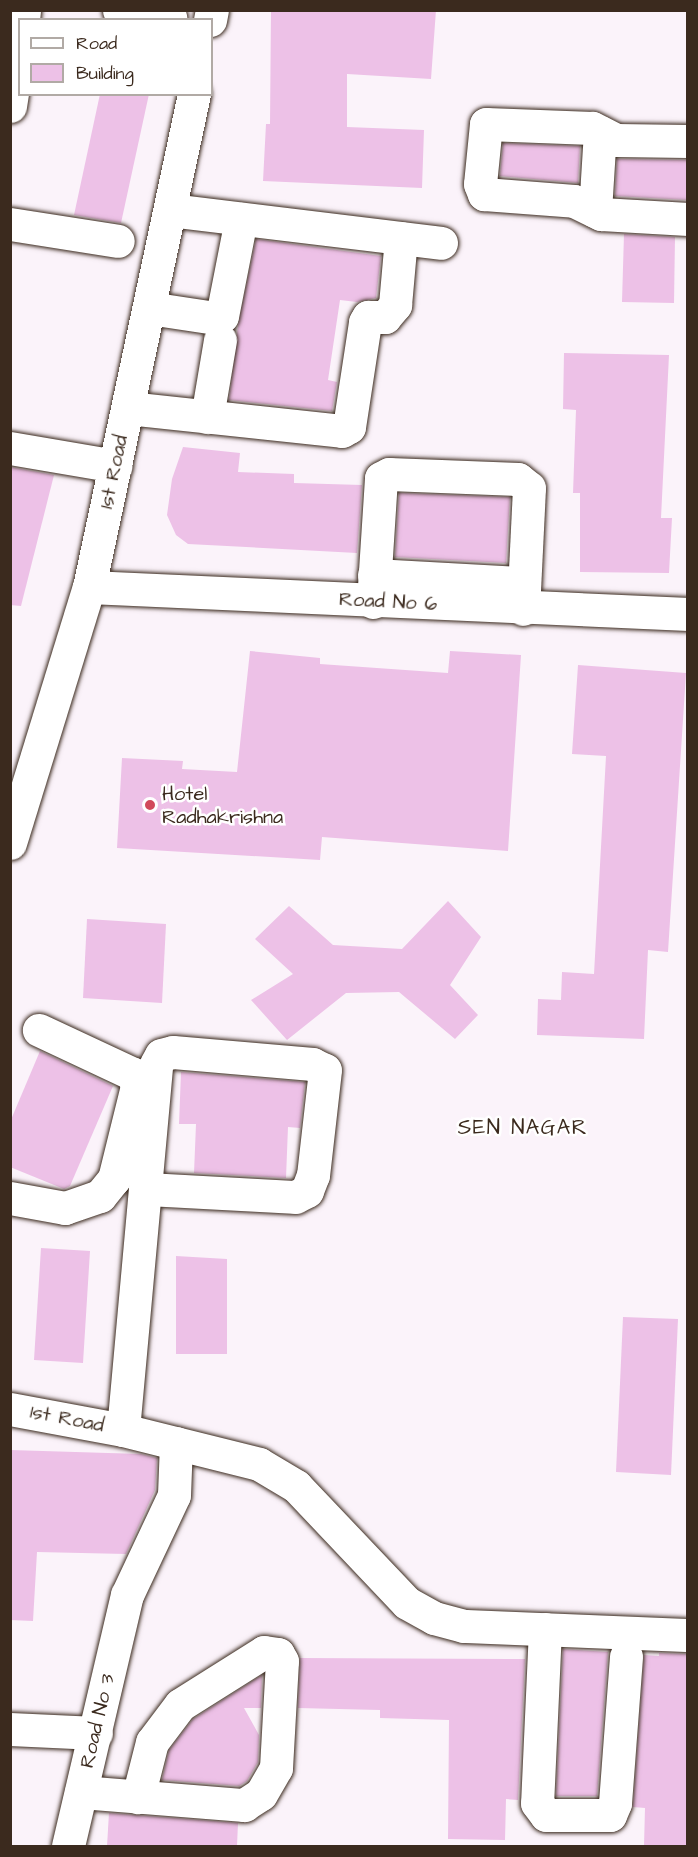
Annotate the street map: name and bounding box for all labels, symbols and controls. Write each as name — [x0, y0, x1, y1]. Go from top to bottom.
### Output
legend — [18, 18, 213, 96]
text: Road — [76, 31, 117, 56]
text: Building — [76, 61, 134, 86]
street label: 1st Road — [95, 433, 133, 511]
street label: Road No 6 — [338, 587, 438, 617]
place label: Hotel Radhakrishna — [162, 782, 283, 829]
marker: Hotel Radhakrishna — [143, 798, 157, 812]
district label: SEN NAGAR — [458, 1115, 588, 1141]
street label: 1st Road — [28, 1400, 106, 1438]
street label: Road No 3 — [76, 1672, 120, 1770]

